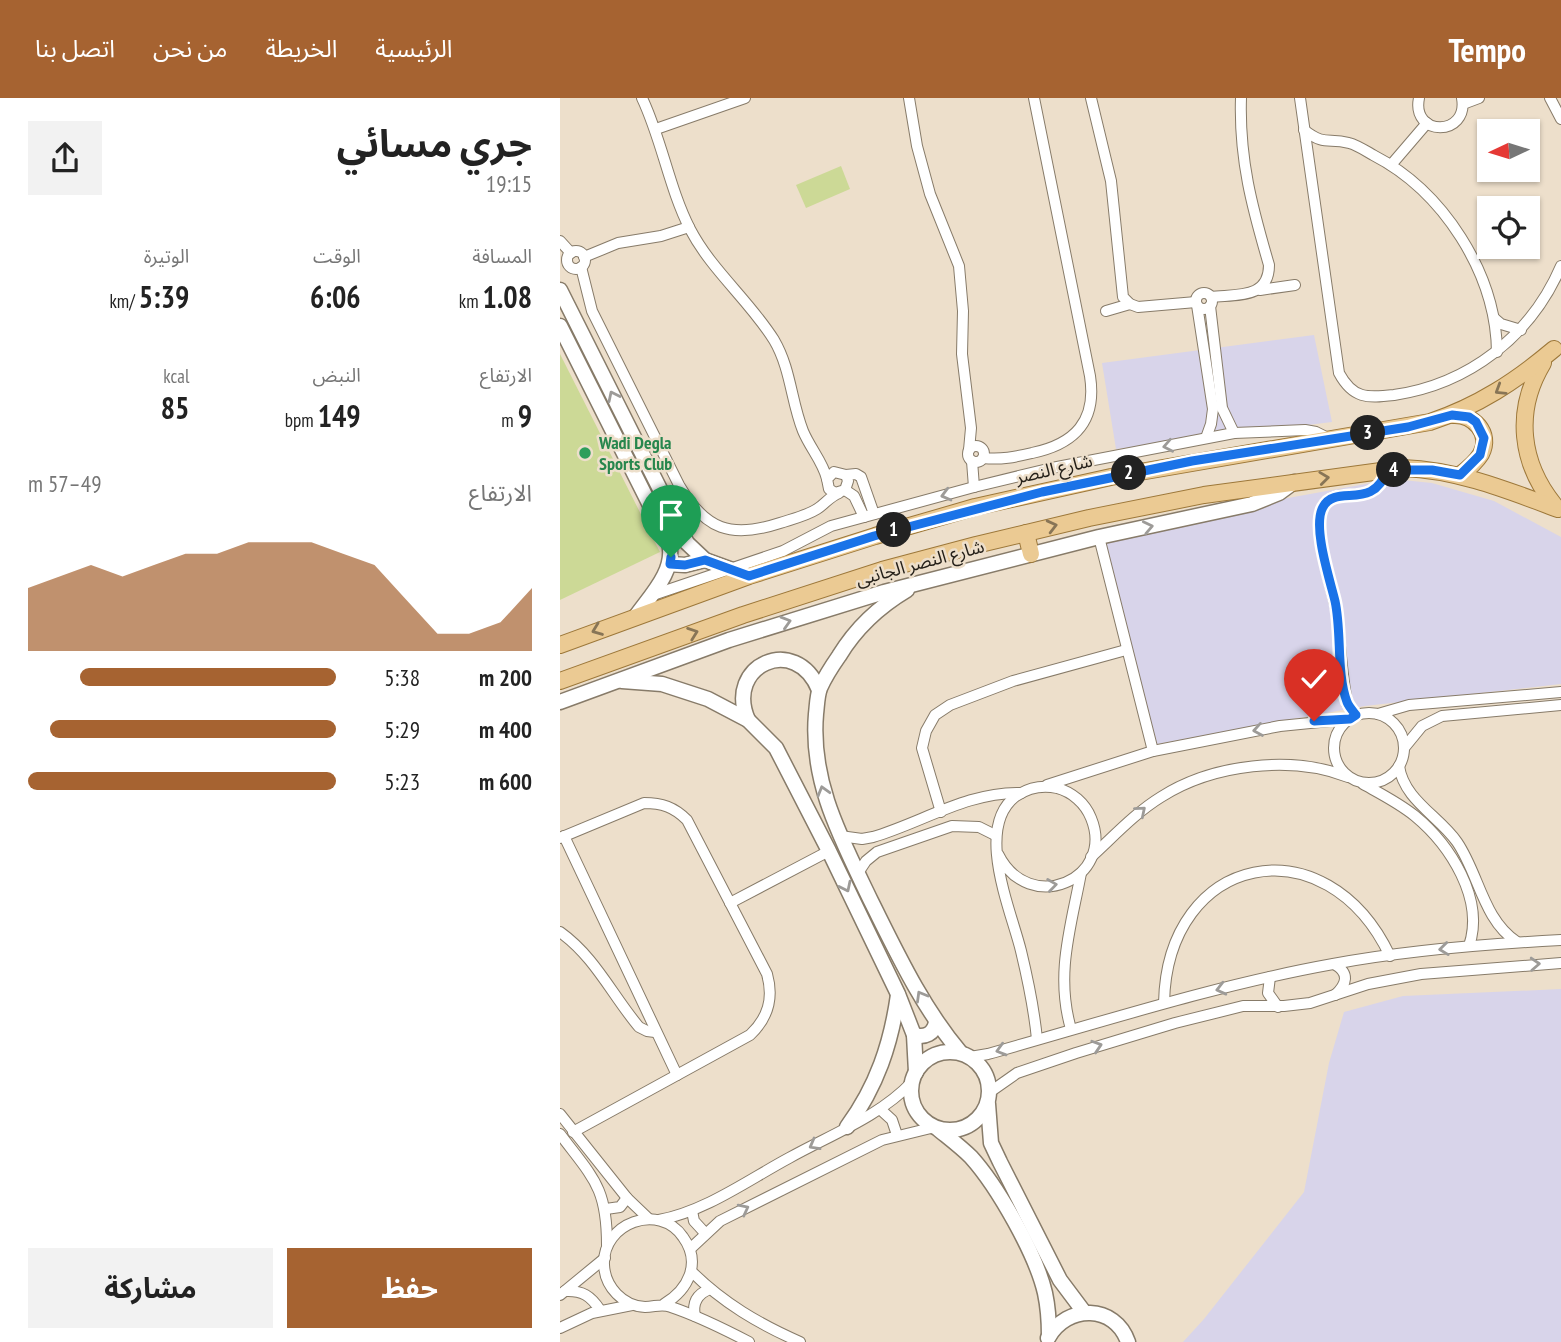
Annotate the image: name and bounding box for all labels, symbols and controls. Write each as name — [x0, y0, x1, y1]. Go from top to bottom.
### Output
text: Tempo — [1448, 28, 1526, 71]
text: اتصل بنا — [35, 33, 115, 64]
text: من نحن — [153, 33, 227, 64]
text: الخريطة — [265, 33, 337, 64]
text: الرئيسية — [375, 33, 453, 64]
text: جري مسائي — [337, 118, 532, 167]
north arrow — [1477, 119, 1540, 182]
map controls — [1477, 119, 1540, 259]
button: share — [28, 121, 102, 195]
text: 19:15 — [486, 169, 532, 198]
button: locate — [1477, 196, 1540, 259]
text: الوتيرة — [144, 244, 189, 268]
text: الوقت — [313, 244, 361, 268]
text: المسافة — [472, 244, 532, 268]
text: 5:39 — [139, 277, 189, 316]
text: 6:06 — [310, 277, 361, 316]
text: 1.08 — [483, 277, 532, 316]
text: /km — [109, 289, 139, 313]
text: km — [459, 289, 483, 313]
text: النبض — [312, 363, 361, 387]
text: الارتفاع — [480, 363, 532, 387]
text: kcal — [163, 364, 189, 388]
one-way arrow — [1495, 382, 1508, 395]
text: 85 — [161, 388, 189, 427]
one-way arrow — [607, 391, 621, 403]
text: 149 — [318, 396, 361, 435]
text: 9 — [518, 396, 532, 435]
text: bpm — [285, 408, 318, 432]
text: m — [501, 408, 518, 432]
pin: 3 — [1350, 416, 1386, 450]
text: 3 — [1363, 420, 1372, 444]
place label: Wadi Degla Sports Club — [598, 431, 672, 475]
one-way arrow — [1162, 438, 1174, 453]
marker: Wadi Degla Sports Club — [577, 445, 593, 461]
street label: شارع النصر — [1012, 449, 1095, 492]
pin: 4 — [1376, 452, 1412, 488]
pin: 2 — [1112, 456, 1146, 490]
text: 4 — [1389, 457, 1398, 481]
text: 2 — [1124, 460, 1133, 484]
text: 49–57 m — [28, 469, 101, 498]
one-way arrow — [1318, 471, 1330, 486]
text: الارتفاع — [469, 478, 532, 507]
pin — [641, 485, 701, 557]
one-way arrow — [940, 487, 952, 501]
icon: arrive — [652, 496, 690, 534]
pin: 1 — [876, 512, 912, 548]
text: 1 — [889, 517, 898, 541]
one-way arrow — [1046, 520, 1058, 535]
one-way arrow — [1142, 520, 1154, 535]
street label: شارع النصر الجانبى — [853, 534, 987, 594]
one-way arrow — [780, 616, 792, 631]
one-way arrow — [592, 622, 604, 636]
one-way arrow — [687, 627, 699, 641]
pin — [1284, 649, 1344, 721]
icon: check — [1295, 660, 1333, 698]
text: 5:38 — [384, 663, 420, 692]
text: 200 m — [479, 663, 532, 692]
text: 5:29 — [384, 715, 420, 744]
text: 400 m — [479, 715, 532, 744]
one-way arrow — [1252, 722, 1264, 737]
text: 5:23 — [384, 767, 420, 796]
text: 600 m — [479, 767, 532, 796]
one-way arrow — [817, 786, 832, 798]
one-way arrow — [1133, 807, 1146, 819]
one-way arrow — [1046, 878, 1058, 893]
one-way arrow — [838, 880, 852, 892]
one-way arrow — [1438, 941, 1450, 956]
one-way arrow — [1529, 957, 1540, 972]
one-way arrow — [1215, 981, 1227, 995]
one-way arrow — [916, 991, 929, 1004]
one-way arrow — [1090, 1040, 1102, 1054]
one-way arrow — [995, 1041, 1007, 1056]
one-way arrow — [808, 1136, 821, 1150]
one-way arrow — [737, 1204, 749, 1218]
button: مشاركة — [28, 1248, 273, 1328]
button: حفظ — [287, 1248, 532, 1328]

